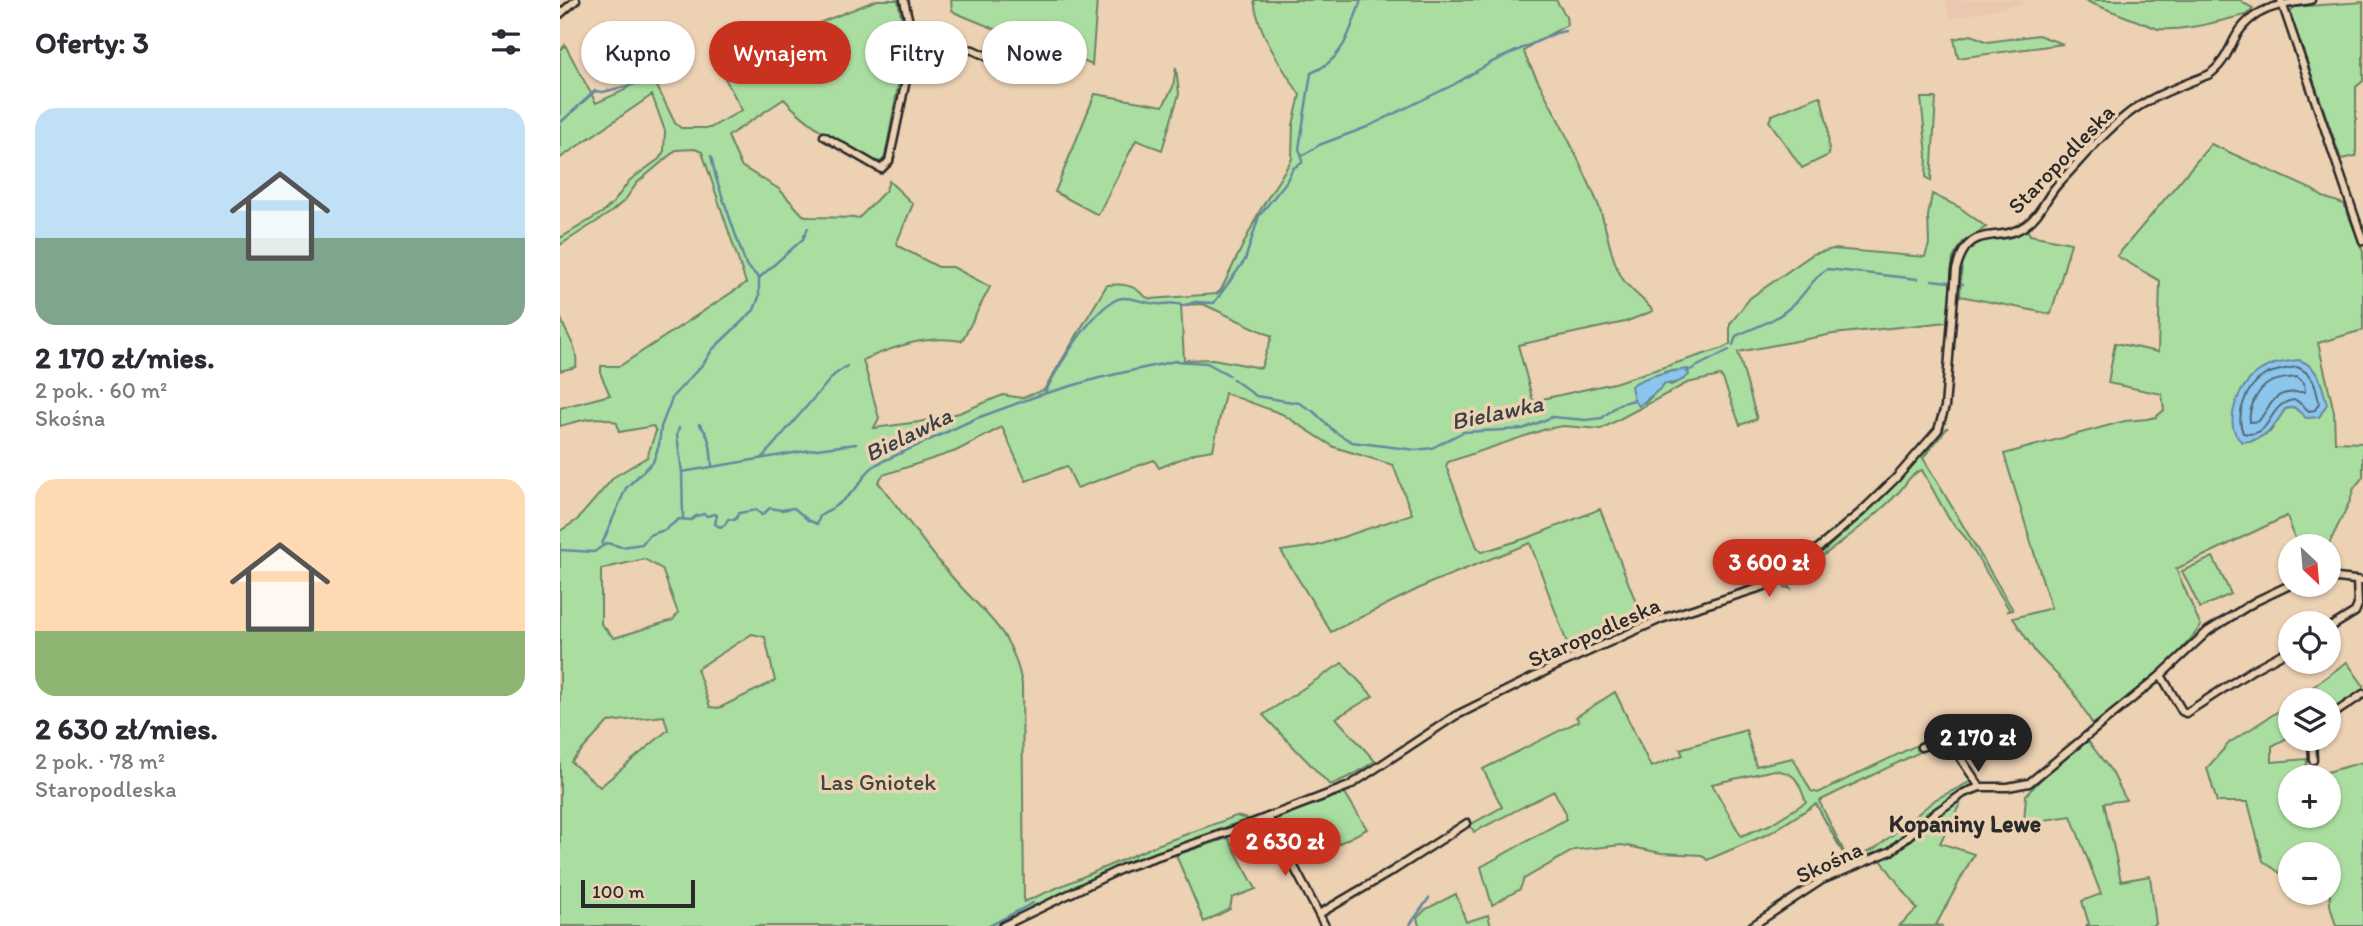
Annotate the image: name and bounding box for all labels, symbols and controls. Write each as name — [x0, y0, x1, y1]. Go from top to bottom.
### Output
chip: Kupno — [581, 21, 695, 84]
chip: Wynajem — [709, 21, 851, 84]
chip: Filtry — [865, 21, 968, 84]
chip: Nowe — [982, 21, 1087, 84]
icon: filters — [487, 23, 525, 61]
text: Oferty: 3 — [35, 24, 149, 61]
street label: Staropodleska — [2002, 98, 2120, 220]
icon: home — [217, 153, 343, 279]
text: 2 170 zł/mies. — [35, 339, 215, 376]
text: 2 pok. · 60 m² — [35, 376, 168, 404]
water label: Bielawka — [1448, 388, 1546, 436]
water label: Bielawka — [860, 400, 957, 468]
text: Skośna — [35, 404, 105, 432]
icon: home — [217, 524, 343, 650]
north arrow — [2278, 534, 2342, 597]
map controls — [2278, 534, 2341, 905]
pin: 3 600 zł — [1697, 540, 1841, 599]
text: 3 600 zł — [1729, 548, 1809, 576]
street label: Staropodleska — [1524, 590, 1664, 674]
button: locate — [2278, 611, 2341, 674]
button: layers — [2278, 688, 2341, 751]
text: 2 630 zł/mies. — [35, 710, 218, 747]
pin: 2 170 zł — [1906, 714, 2050, 774]
text: 2 170 zł — [1940, 723, 2016, 751]
text: 2 pok. · 78 m² — [35, 747, 165, 775]
button: + — [2278, 765, 2341, 828]
park label: Las Gniotek — [820, 768, 936, 796]
text: Staropodleska — [35, 775, 177, 803]
district label: Kopaniny Lewe — [1889, 809, 2041, 839]
pin: 2 630 zł — [1213, 818, 1357, 878]
text: 2 630 zł — [1246, 827, 1324, 855]
street label: Skośna — [1791, 834, 1867, 890]
button: − — [2278, 842, 2341, 905]
scale bar — [581, 877, 695, 909]
text: 100 m — [592, 880, 644, 903]

